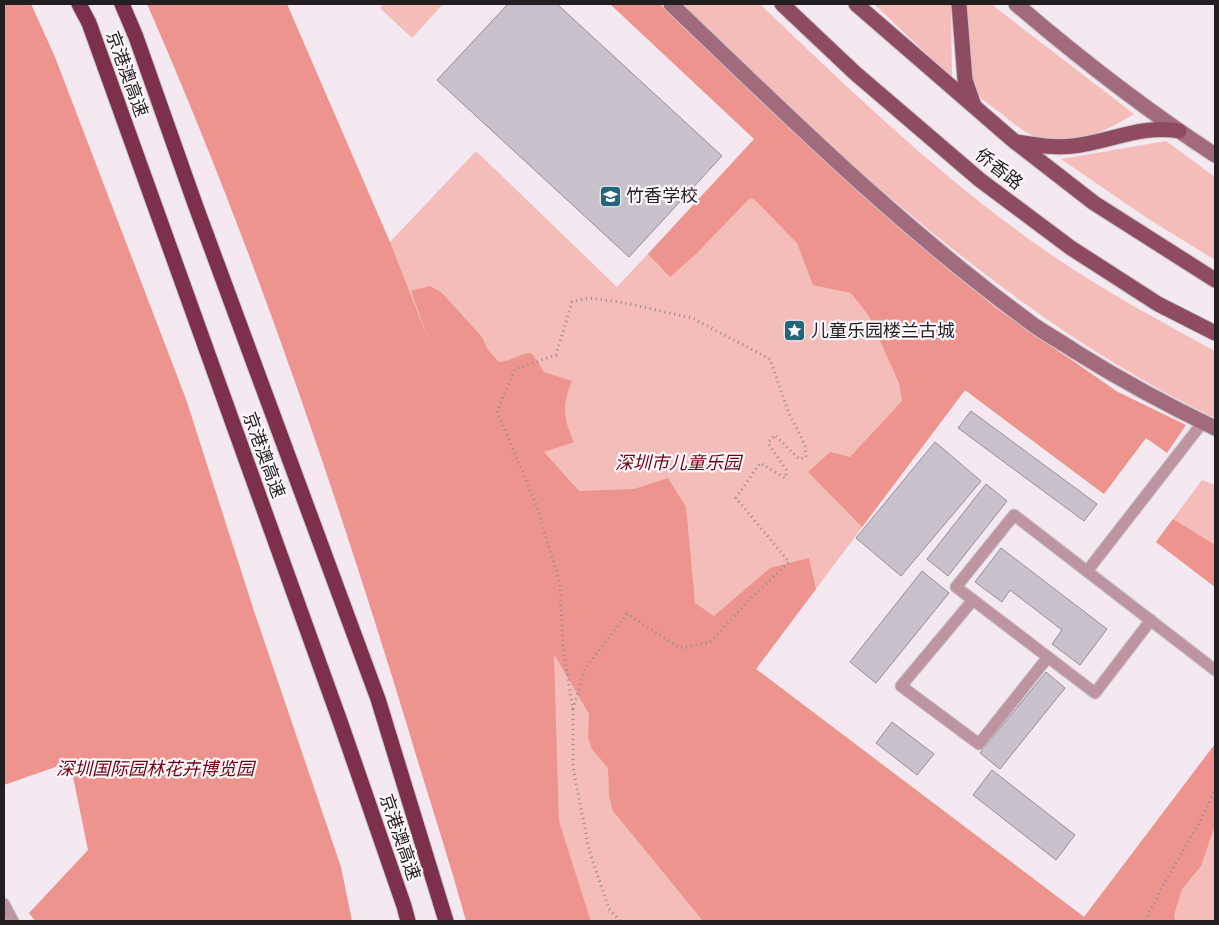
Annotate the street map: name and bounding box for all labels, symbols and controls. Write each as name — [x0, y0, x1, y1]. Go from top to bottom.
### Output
street label: 京港澳高速 — [101, 28, 153, 120]
street label: 侨香路 — [971, 144, 1027, 194]
school or university icon: 竹香学校 — [598, 184, 622, 208]
place label: 竹香学校 — [626, 185, 698, 207]
place icon: 儿童乐园楼兰古城 — [783, 319, 807, 343]
place label: 儿童乐园楼兰古城 — [811, 320, 955, 342]
street label: 京港澳高速 — [238, 409, 290, 501]
park label: 深圳市儿童乐园 — [615, 452, 744, 474]
park label: 深圳国际园林花卉博览园 — [56, 758, 257, 780]
street label: 京港澳高速 — [375, 791, 425, 883]

